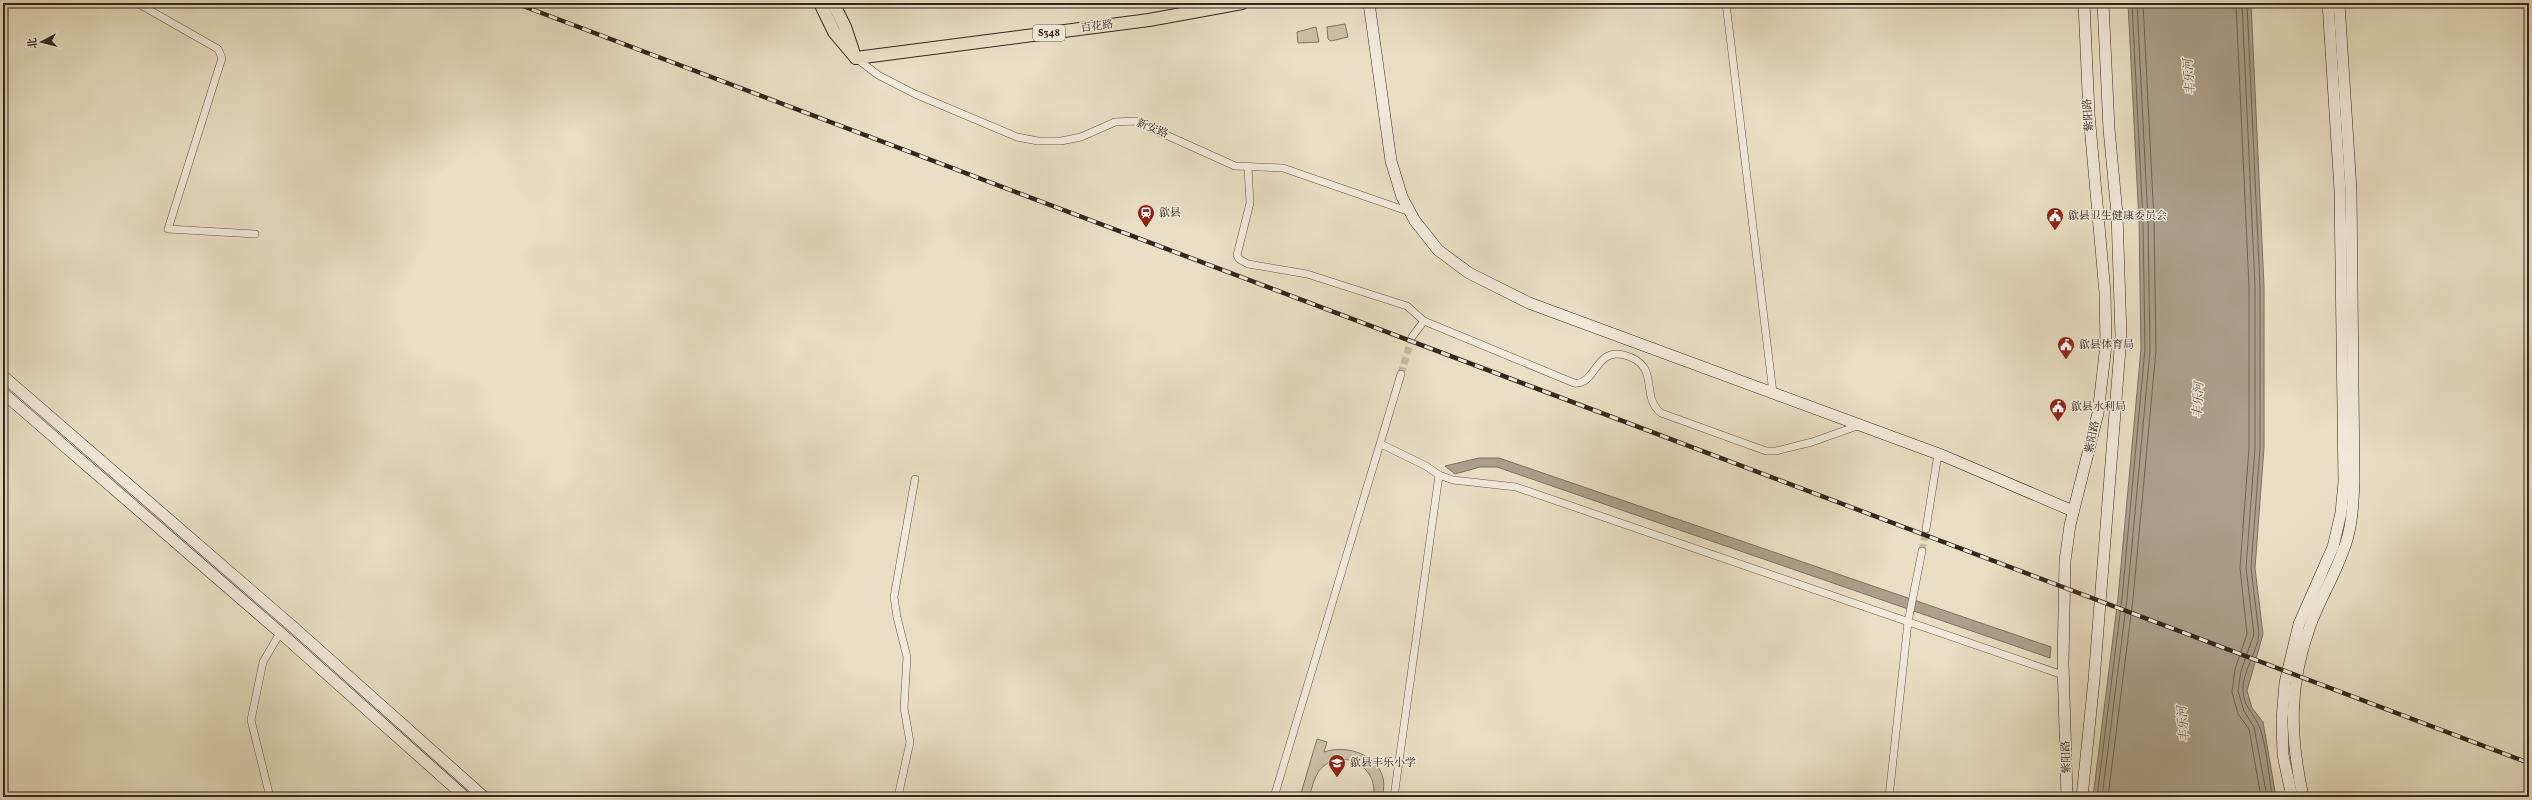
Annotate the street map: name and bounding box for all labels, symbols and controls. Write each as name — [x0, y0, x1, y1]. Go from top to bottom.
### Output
street label: 百花路 — [1080, 18, 1114, 36]
north arrow — [22, 22, 62, 62]
road number: S348 — [1033, 25, 1065, 41]
text: 北 — [25, 37, 42, 49]
water label: 丰乐河 — [2181, 56, 2199, 96]
street label: 紫阳路 — [2080, 98, 2098, 132]
street label: 新安路 — [1134, 116, 1170, 142]
station icon: 歙县 — [1136, 203, 1156, 228]
place label: 歙县 — [1159, 206, 1181, 221]
public building icon: 歙县卫生健康委员会 — [2045, 206, 2065, 231]
place label: 歙县卫生健康委员会 — [2068, 209, 2167, 224]
public building icon: 歙县体育局 — [2056, 335, 2076, 360]
place label: 歙县体育局 — [2079, 338, 2134, 353]
water label: 丰乐河 — [2190, 380, 2208, 418]
public building icon: 歙县水利局 — [2048, 397, 2068, 422]
place label: 歙县水利局 — [2071, 400, 2126, 415]
street label: 紫阳路 — [2082, 419, 2104, 455]
water label: 丰乐河 — [2174, 703, 2194, 743]
street label: 紫阳路 — [2059, 740, 2075, 774]
school or university icon: 歙县丰乐小学 — [1327, 753, 1347, 778]
place label: 歙县丰乐小学 — [1350, 756, 1416, 771]

